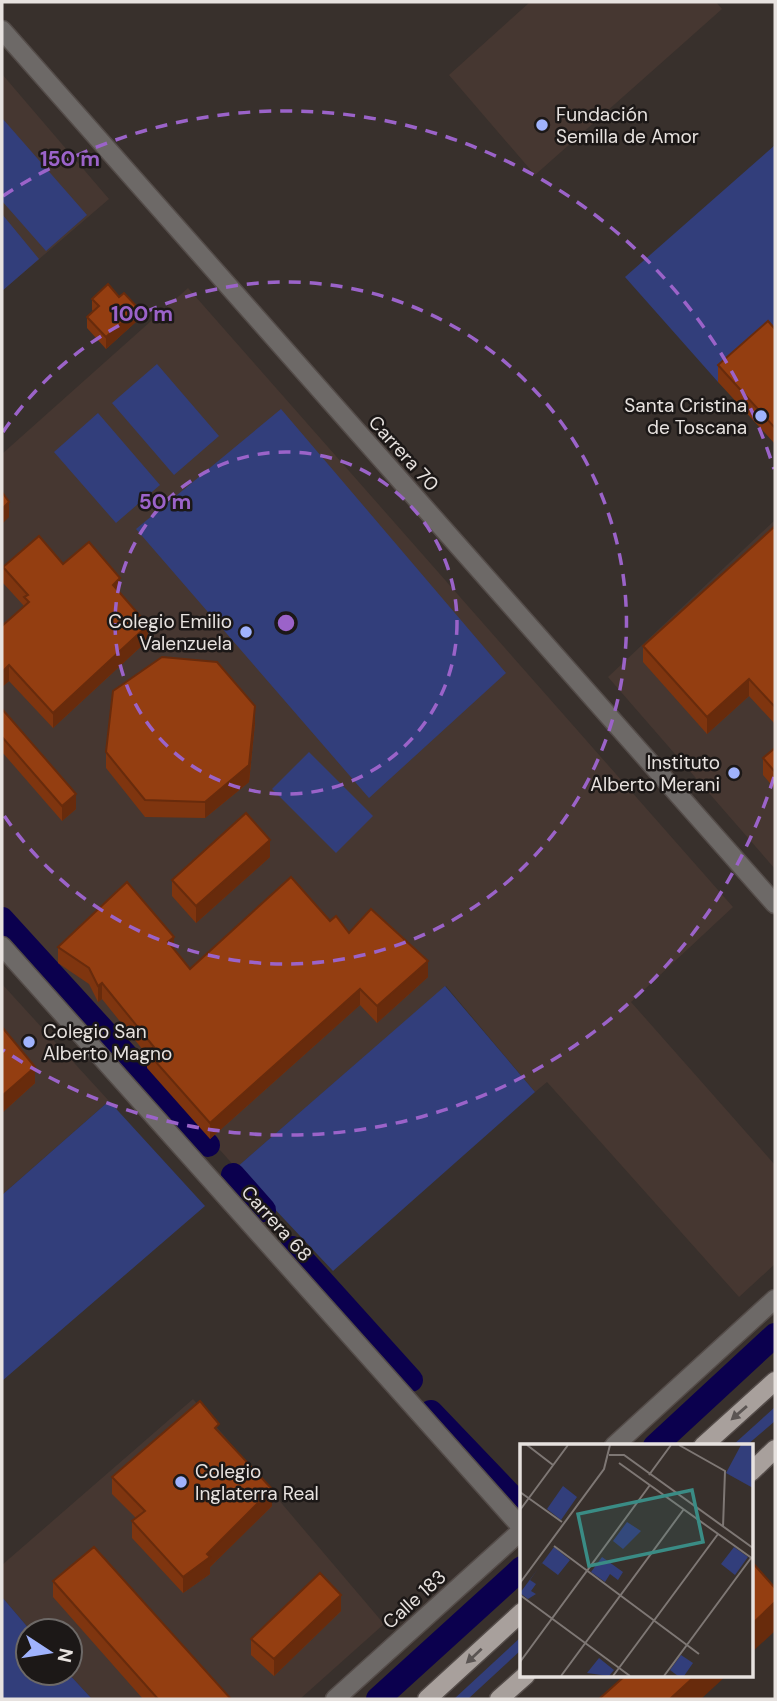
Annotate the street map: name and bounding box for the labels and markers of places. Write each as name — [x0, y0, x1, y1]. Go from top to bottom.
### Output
place label: Fundación Semilla de Amor — [556, 102, 699, 149]
marker: Fundación Semilla de Amor — [534, 117, 550, 133]
place label: Santa Cristina de Toscana — [624, 393, 747, 440]
marker: Santa Cristina de Toscana — [753, 408, 769, 424]
place label: Colegio Emilio Valenzuela — [108, 609, 232, 656]
centre of rings — [274, 611, 298, 635]
marker: Colegio Emilio Valenzuela — [238, 624, 254, 640]
place label: Instituto Alberto Merani — [590, 750, 720, 797]
marker: Instituto Alberto Merani — [726, 765, 742, 781]
place label: Colegio San Alberto Magno — [43, 1019, 172, 1066]
marker: Colegio San Alberto Magno — [21, 1034, 37, 1050]
place label: Colegio Inglaterra Real — [195, 1459, 319, 1506]
marker: Colegio Inglaterra Real — [173, 1474, 189, 1490]

